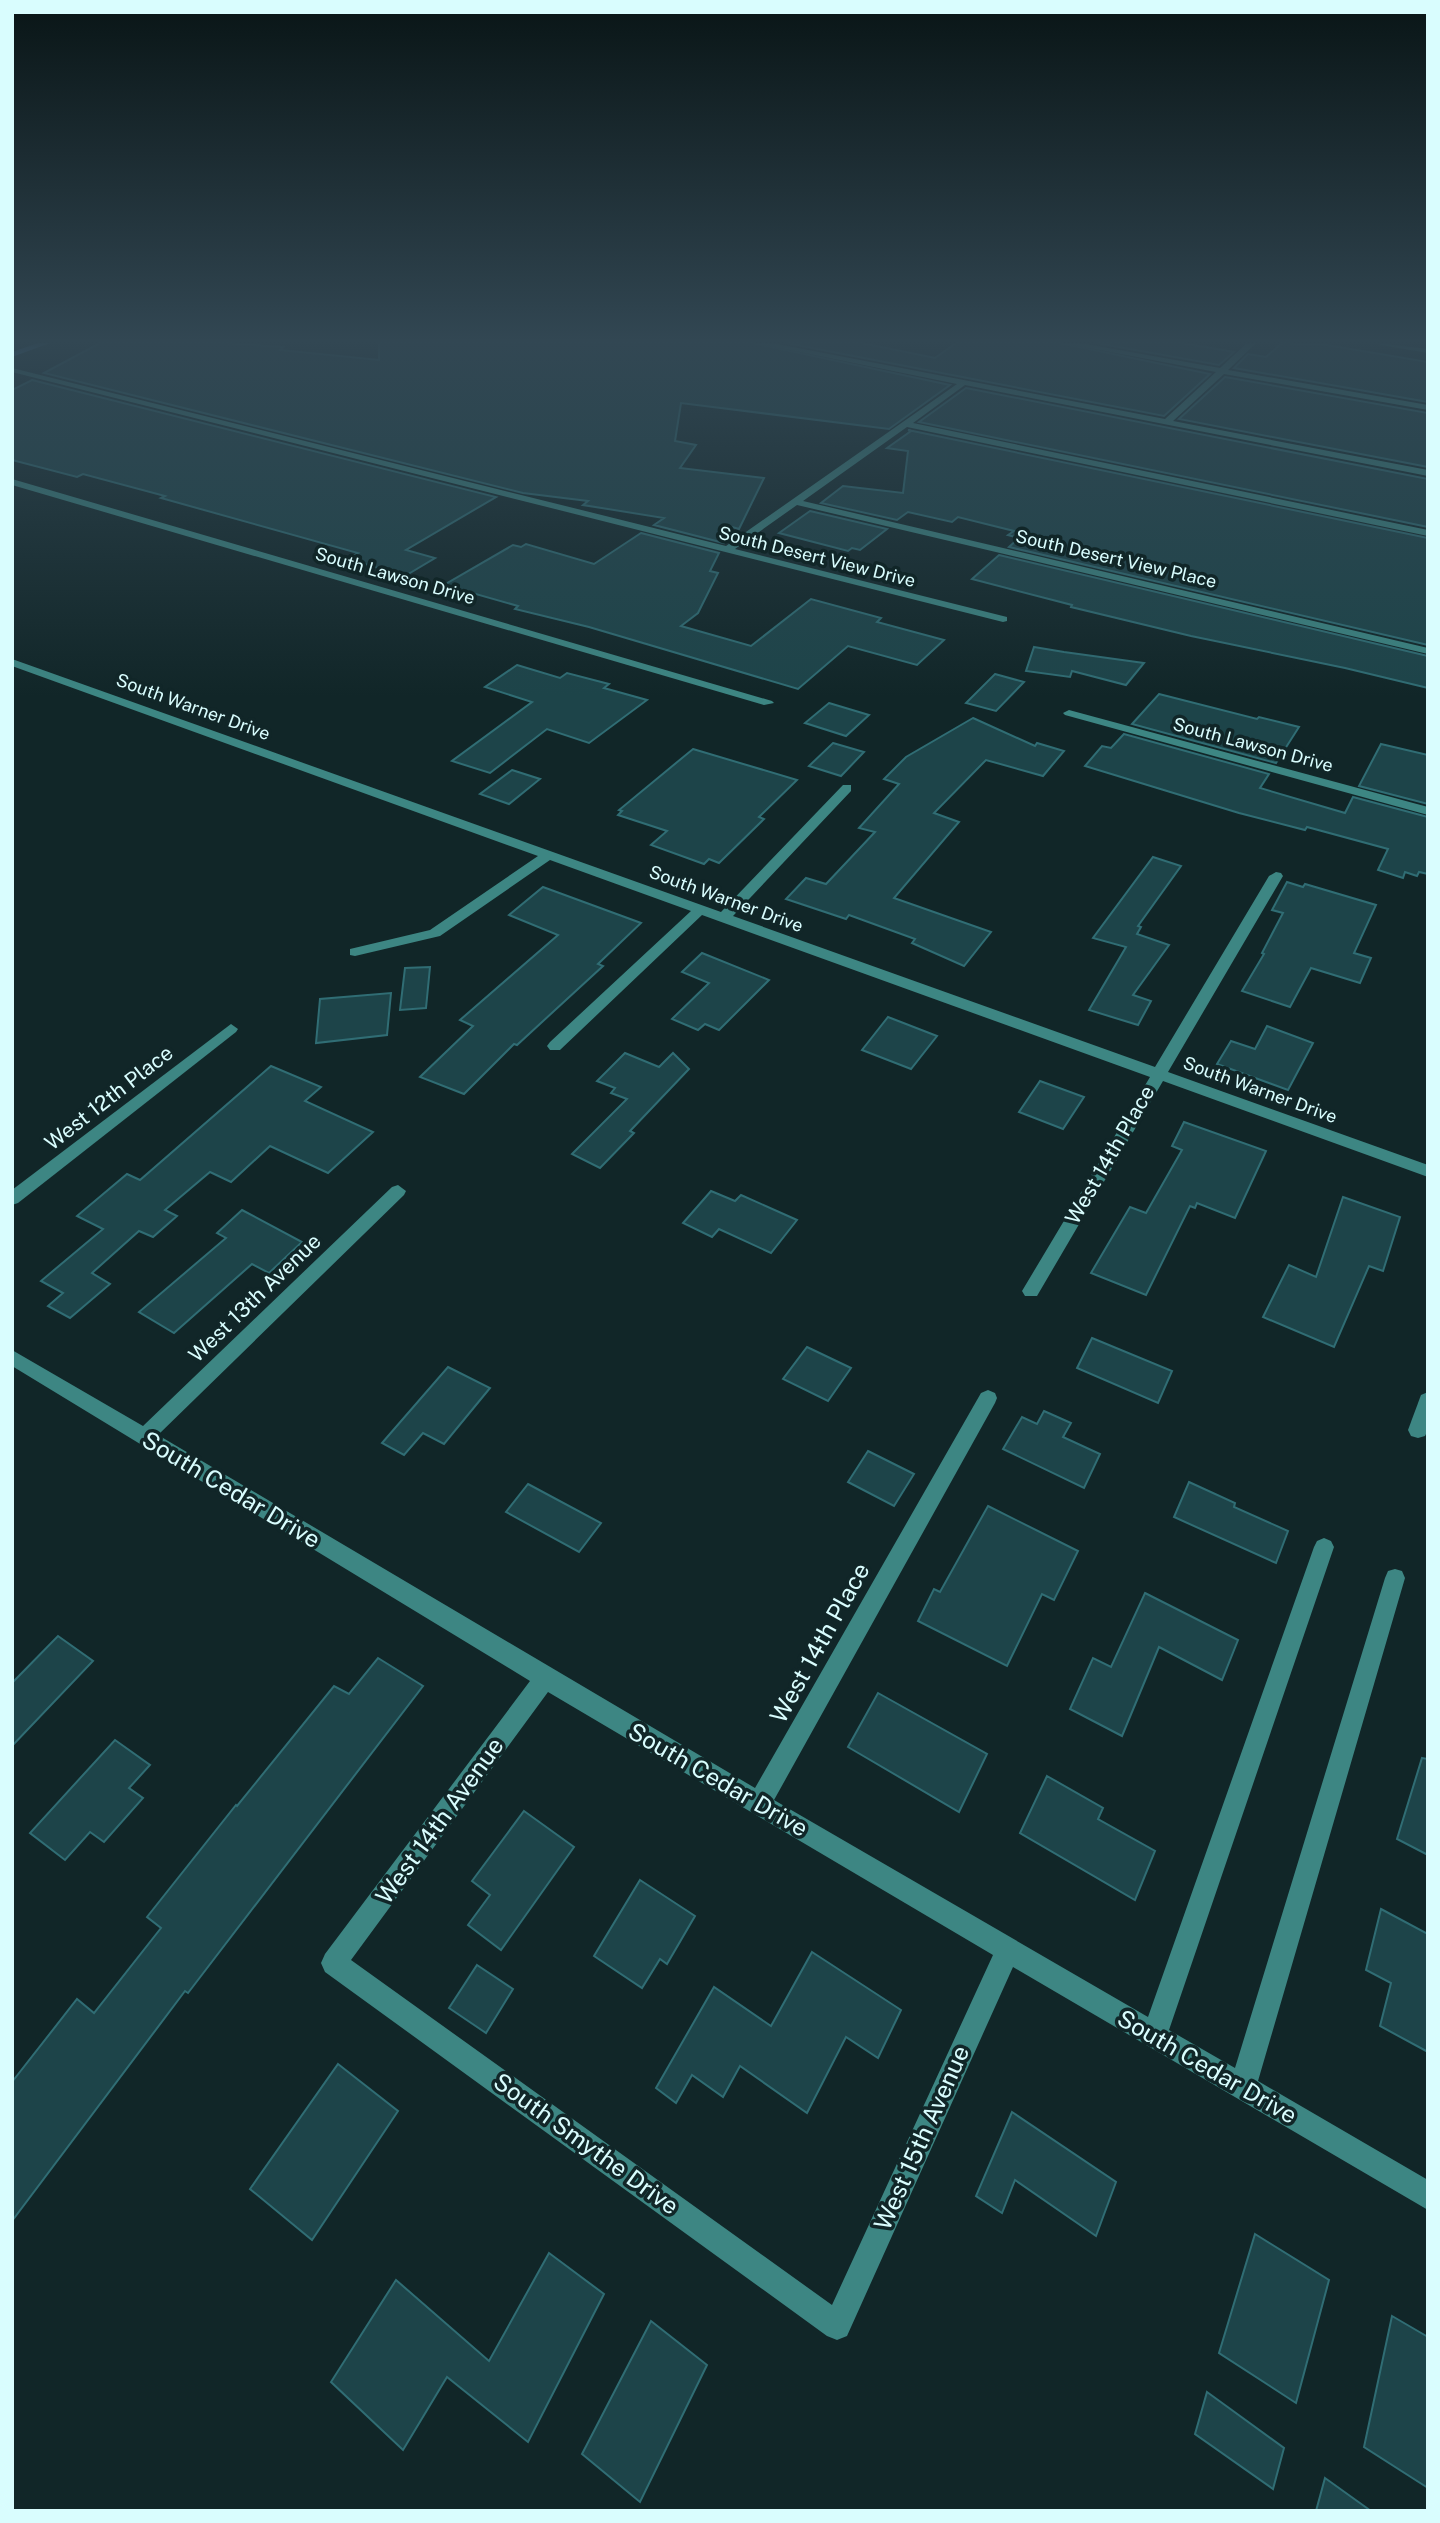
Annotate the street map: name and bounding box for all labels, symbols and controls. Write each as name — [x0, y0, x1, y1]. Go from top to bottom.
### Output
street label: South Desert View Drive — [717, 522, 918, 591]
street label: South Desert View Place — [1014, 525, 1219, 592]
street label: South Lawson Drive — [313, 543, 477, 608]
street label: South Warner Drive — [113, 669, 273, 744]
street label: South Lawson Drive — [1171, 713, 1336, 776]
street label: South Warner Drive — [646, 861, 806, 936]
street label: West 12th Place — [40, 1040, 178, 1155]
street label: South Warner Drive — [1180, 1052, 1340, 1127]
street label: West 14th Place — [1060, 1081, 1159, 1229]
street label: West 13th Avenue — [183, 1228, 326, 1367]
street label: South Cedar Drive — [137, 1425, 326, 1553]
street label: West 14th Place — [764, 1558, 875, 1727]
street label: South Cedar Drive — [624, 1716, 813, 1842]
street label: West 14th Avenue — [369, 1732, 509, 1909]
street label: South Cedar Drive — [1113, 2003, 1302, 2129]
street label: West 15th Avenue — [868, 2041, 974, 2234]
street label: South Smythe Drive — [489, 2067, 685, 2220]

